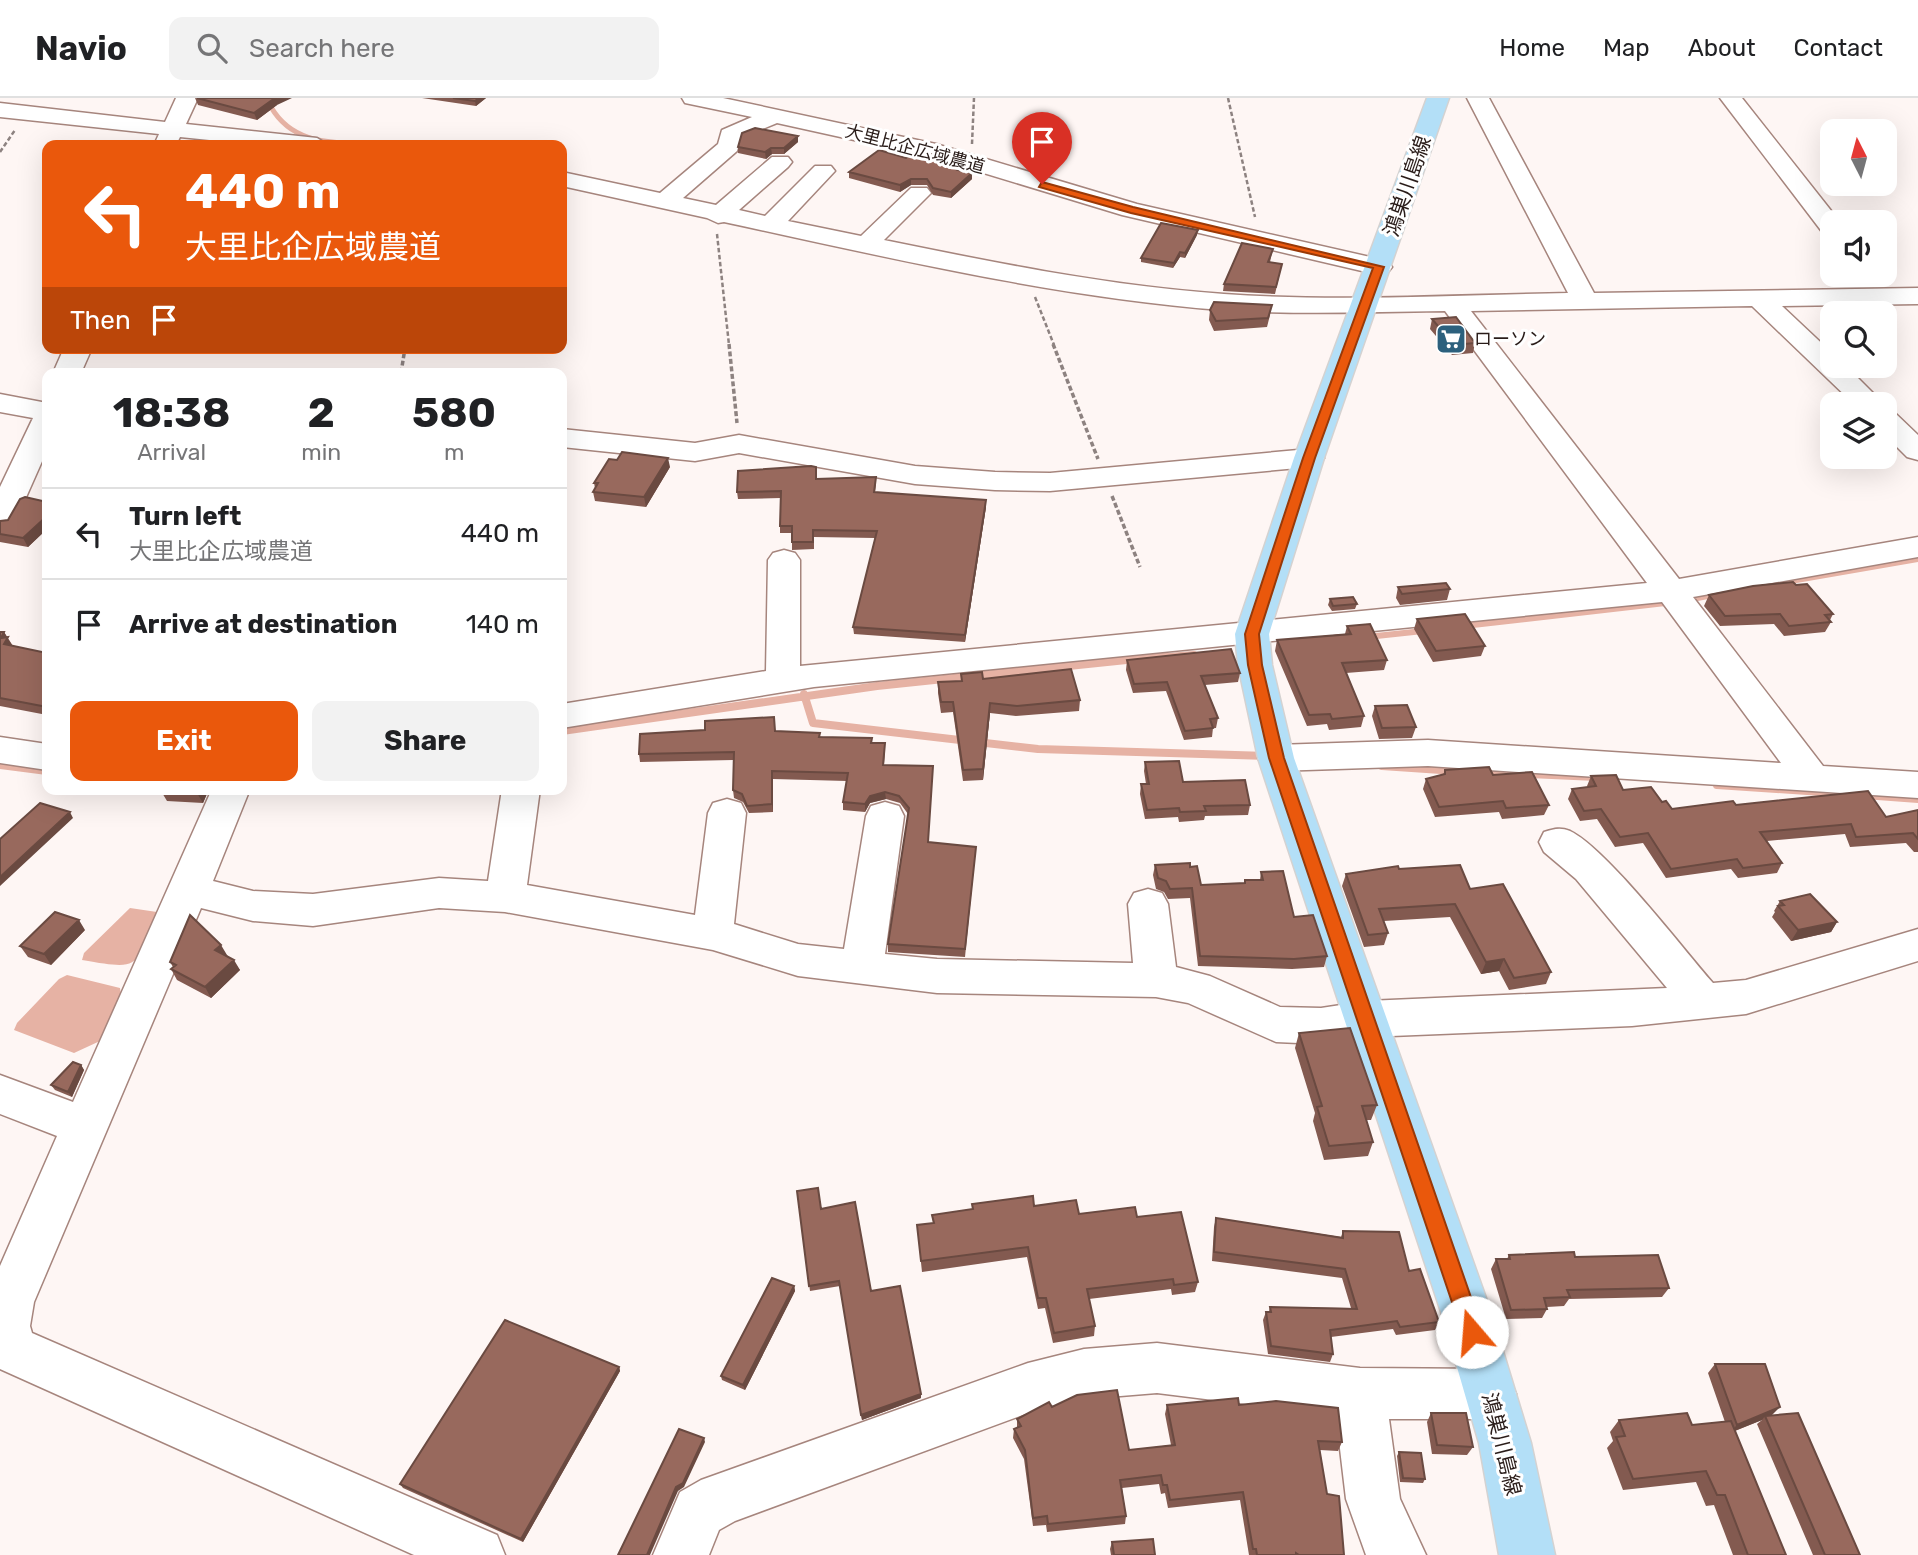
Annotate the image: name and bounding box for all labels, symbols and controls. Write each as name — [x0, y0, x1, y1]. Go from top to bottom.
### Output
search box — [169, 17, 659, 80]
text: Navio — [35, 29, 127, 68]
icon: search — [193, 29, 231, 67]
text: Search here — [249, 33, 395, 64]
text: Home — [1499, 34, 1565, 62]
text: Map — [1603, 34, 1650, 62]
text: About — [1688, 34, 1756, 62]
text: Contact — [1794, 34, 1883, 62]
pin — [1012, 112, 1072, 184]
north arrow — [1820, 119, 1897, 196]
map controls — [1820, 119, 1897, 469]
street label: 大里比企広域農道 — [843, 120, 987, 178]
icon: arrive — [1023, 123, 1061, 161]
street label: 鴻巣川島線 — [1378, 132, 1436, 240]
text: 440 m — [185, 162, 341, 220]
icon: left — [70, 168, 161, 259]
button: sound — [1820, 210, 1897, 287]
text: 大里比企広域農道 — [185, 228, 441, 266]
icon: arrive — [145, 301, 183, 339]
button: search — [1820, 301, 1897, 378]
text: Then — [70, 305, 131, 336]
supermarket icon: ローソン — [1434, 322, 1468, 356]
place label: ローソン — [1474, 328, 1546, 350]
text: 18:38 — [113, 388, 230, 438]
text: 2 — [308, 388, 335, 438]
text: 580 — [412, 388, 496, 438]
button: layers — [1820, 392, 1897, 469]
text: Arrival — [137, 438, 206, 466]
text: min — [301, 438, 341, 466]
text: m — [444, 438, 464, 466]
text: Turn left — [129, 501, 241, 532]
icon: left — [70, 515, 108, 553]
text: 440 m — [461, 518, 539, 549]
text: 大里比企広域農道 — [129, 537, 313, 565]
icon: arrive — [70, 606, 108, 644]
text: Arrive at destination — [129, 609, 397, 640]
text: 140 m — [466, 609, 539, 640]
button: Exit — [70, 701, 298, 781]
button: Share — [312, 701, 539, 781]
position arrow — [1435, 1295, 1509, 1369]
street label: 鴻巣川島線 — [1477, 1390, 1527, 1498]

